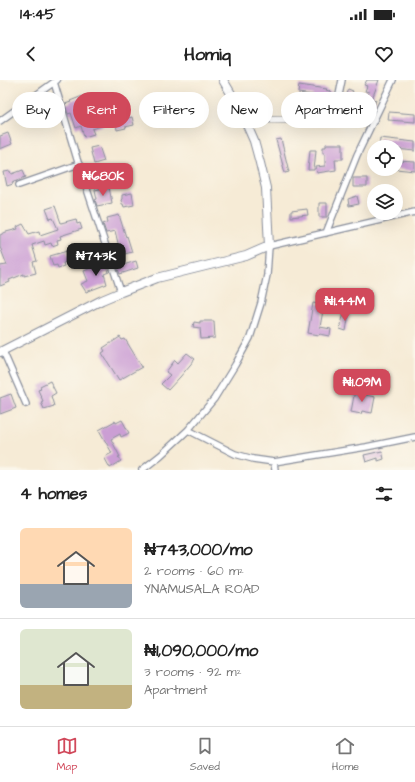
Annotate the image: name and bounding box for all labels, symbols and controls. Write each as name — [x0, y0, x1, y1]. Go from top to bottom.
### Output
text: 14:45 — [20, 4, 55, 25]
text: Homiq — [184, 42, 231, 67]
icon: back — [20, 43, 42, 65]
icon: heart — [373, 43, 395, 65]
chip: Buy — [12, 92, 65, 128]
chip: Rent — [73, 92, 131, 128]
chip: Filters — [139, 92, 209, 128]
chip: New — [217, 92, 273, 128]
chip: Apartment — [281, 92, 377, 128]
map controls — [367, 140, 403, 220]
button: locate — [367, 140, 403, 176]
pin: ₦680K — [75, 163, 131, 197]
text: ₦680K — [82, 167, 124, 185]
button: layers — [367, 184, 403, 220]
pin: ₦743K — [68, 243, 124, 277]
text: ₦743K — [76, 247, 116, 265]
pin: ₦1.44M — [312, 288, 378, 322]
text: ₦1.44M — [324, 292, 366, 310]
pin: ₦1.09M — [329, 369, 395, 403]
text: ₦1.09M — [342, 373, 382, 391]
text: 4 homes — [20, 482, 87, 506]
icon: filters — [373, 483, 395, 505]
text: ₦743,000/mo — [144, 538, 253, 562]
icon: home — [52, 544, 100, 592]
text: 2 rooms · 60 m² — [144, 562, 244, 580]
text: YNAMUSALA ROAD — [144, 580, 259, 598]
text: ₦1,090,000/mo — [144, 639, 258, 663]
icon: home — [52, 645, 100, 693]
text: 3 rooms · 92 m² — [144, 663, 242, 681]
text: Apartment — [144, 681, 208, 699]
tab: Map — [56, 735, 78, 774]
tab: Saved — [190, 735, 220, 774]
tab: Home — [332, 735, 359, 774]

